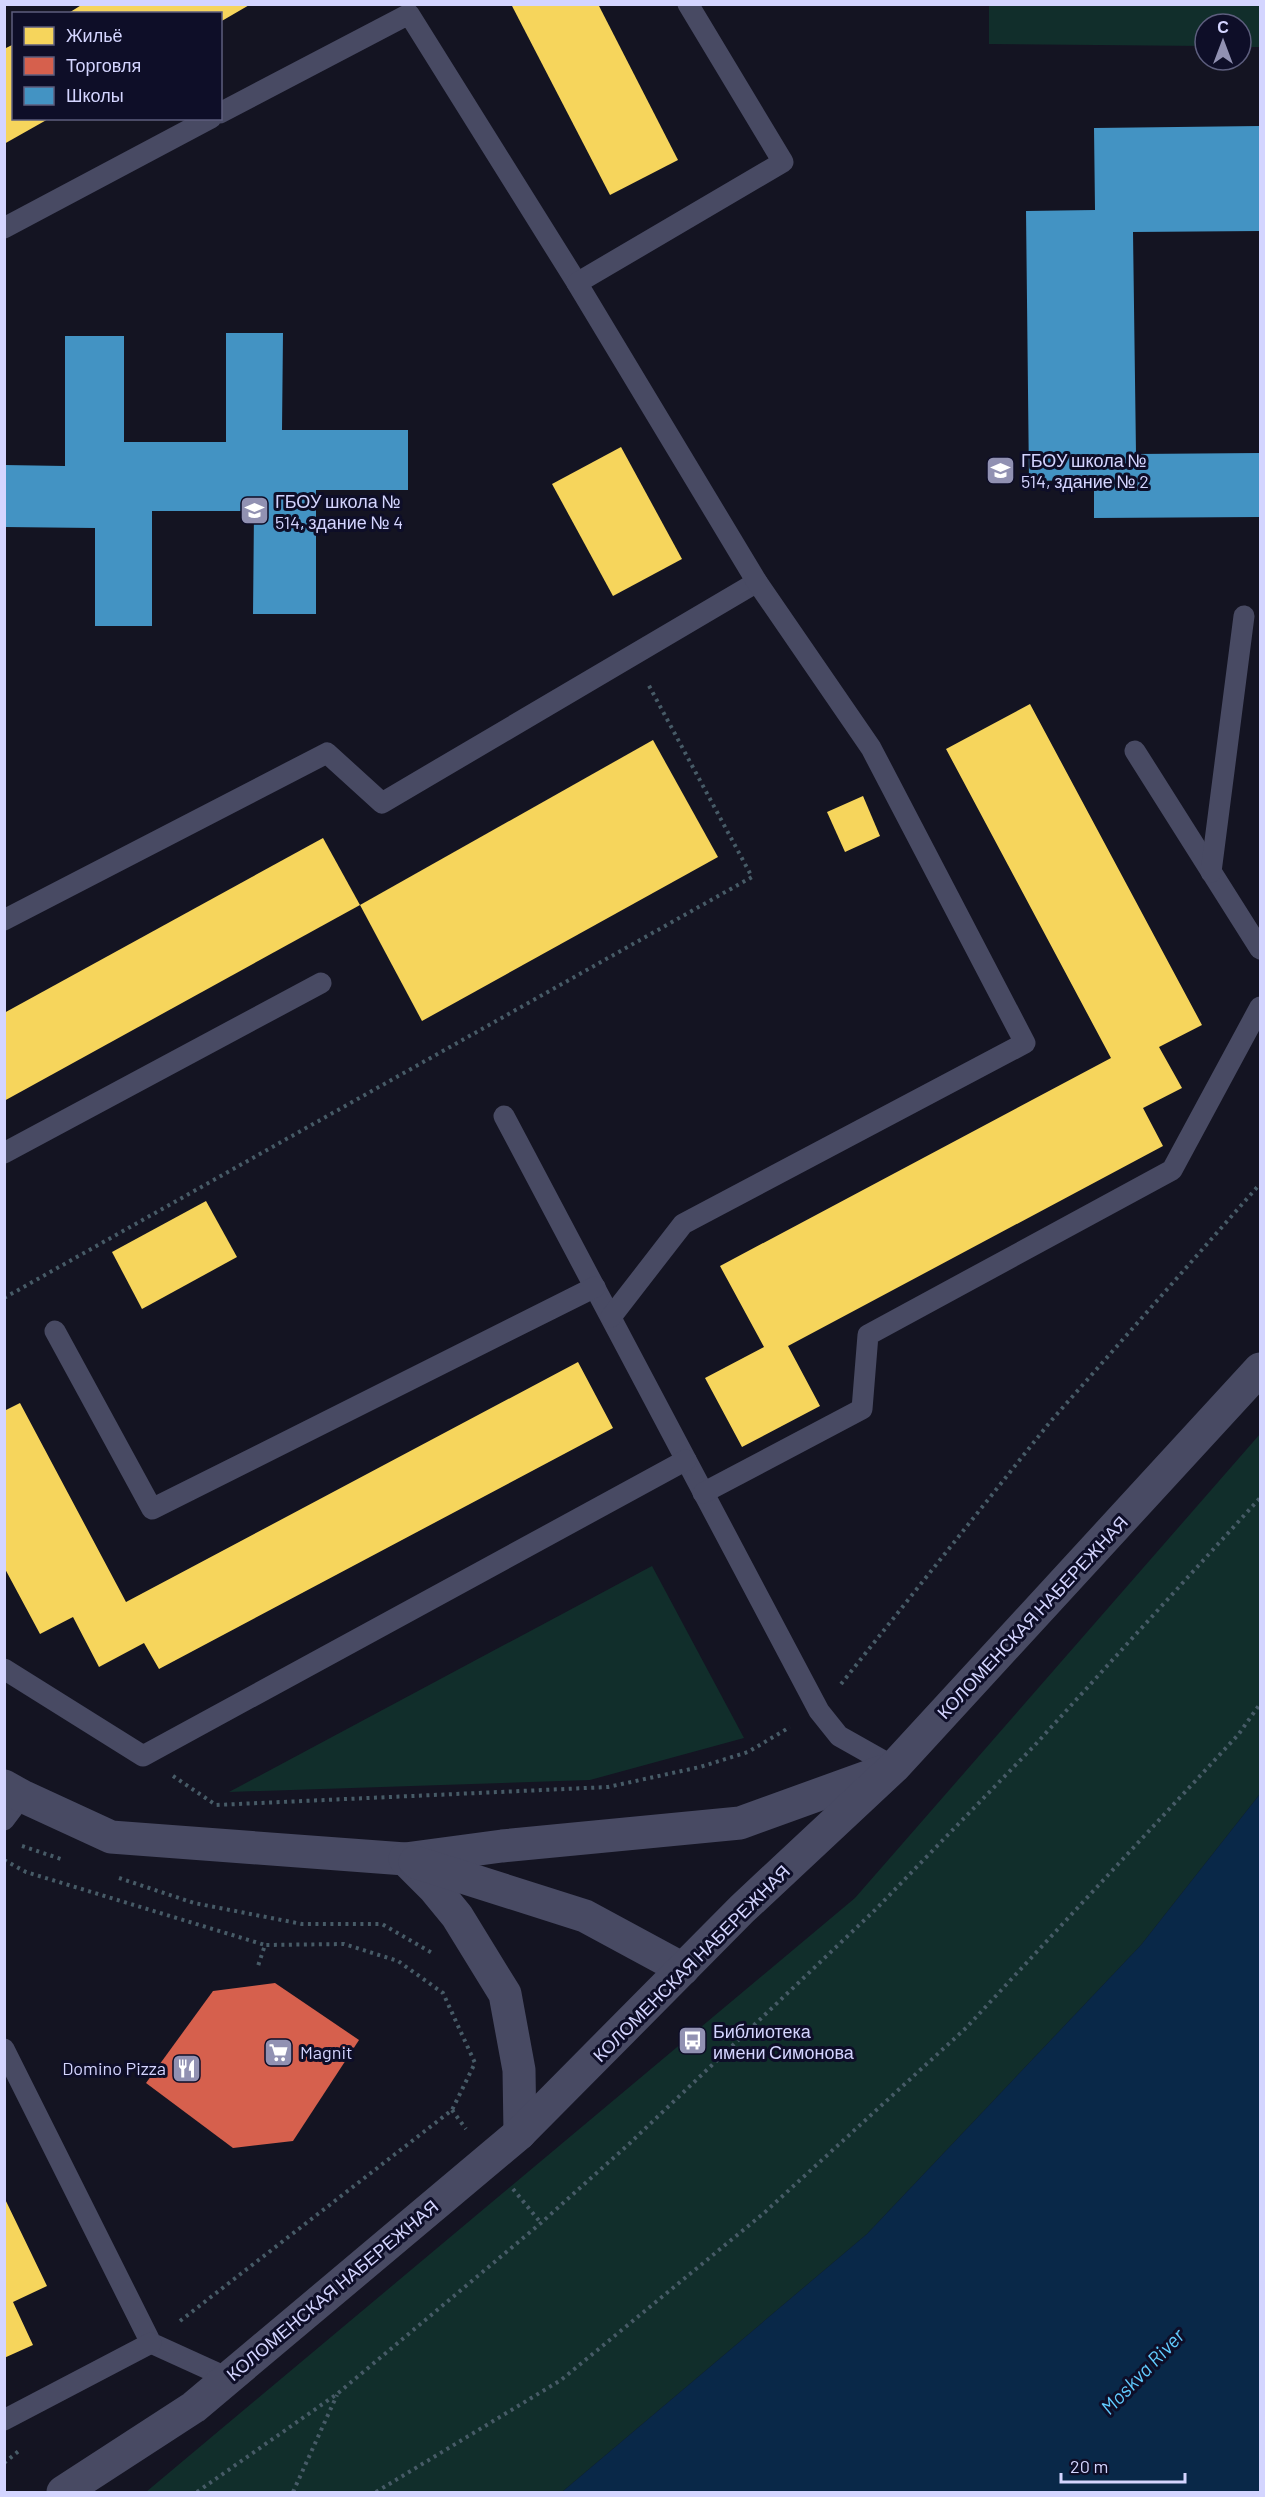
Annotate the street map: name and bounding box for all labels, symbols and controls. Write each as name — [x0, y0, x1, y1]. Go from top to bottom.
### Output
legend — [12, 12, 222, 120]
north arrow — [1193, 12, 1253, 72]
text: С — [1217, 17, 1229, 36]
text: Жильё — [66, 24, 123, 46]
text: Торговля — [66, 54, 141, 76]
text: Школы — [66, 84, 124, 106]
place label: ГБОУ школа № 514, здание № 2 — [1021, 449, 1149, 492]
school or university icon: ГБОУ школа № 514, здание № 2 — [984, 454, 1016, 486]
place label: ГБОУ школа № 514, здание № 4 — [275, 490, 403, 533]
school or university icon: ГБОУ школа № 514, здание № 4 — [238, 495, 270, 527]
street label: КОЛОМЕНСКАЯ НАБЕРЕЖНАЯ — [932, 1511, 1132, 1723]
street label: КОЛОМЕНСКАЯ НАБЕРЕЖНАЯ — [588, 1860, 794, 2066]
place label: Библиотека имени Симонова — [713, 2020, 855, 2063]
bus stop icon: Библиотека имени Симонова — [676, 2025, 708, 2057]
supermarket icon: Magnit — [263, 2036, 295, 2068]
place label: Magnit — [300, 2041, 353, 2063]
restaurant icon: Domino Pizza — [171, 2052, 203, 2084]
place label: Domino Pizza — [62, 2057, 166, 2079]
street label: КОЛОМЕНСКАЯ НАБЕРЕЖНАЯ — [222, 2195, 442, 2385]
water label: Moskva River — [1095, 2322, 1189, 2419]
scale bar — [1061, 2446, 1186, 2484]
text: 20 m — [1070, 2455, 1108, 2477]

